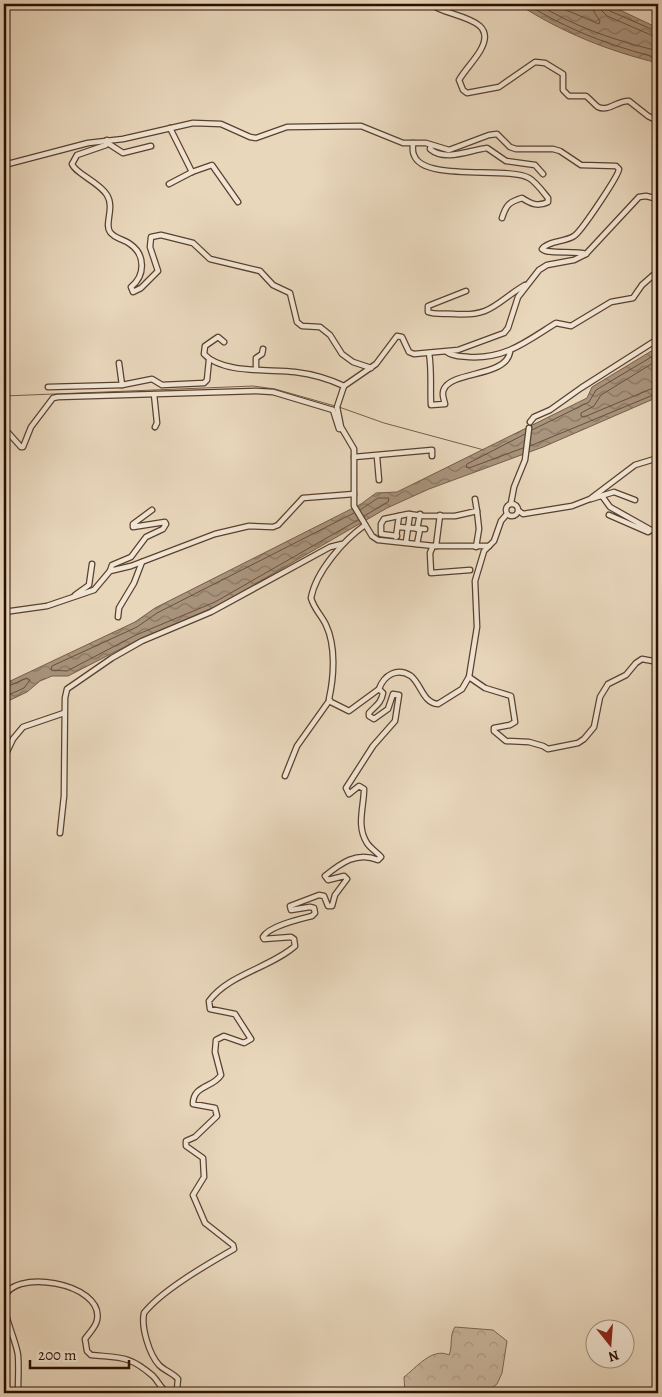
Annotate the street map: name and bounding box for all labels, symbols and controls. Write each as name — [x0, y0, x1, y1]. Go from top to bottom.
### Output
north arrow — [584, 1320, 634, 1370]
scale bar — [30, 1337, 129, 1369]
text: 200 m — [38, 1345, 77, 1365]
text: N — [606, 1345, 621, 1367]

